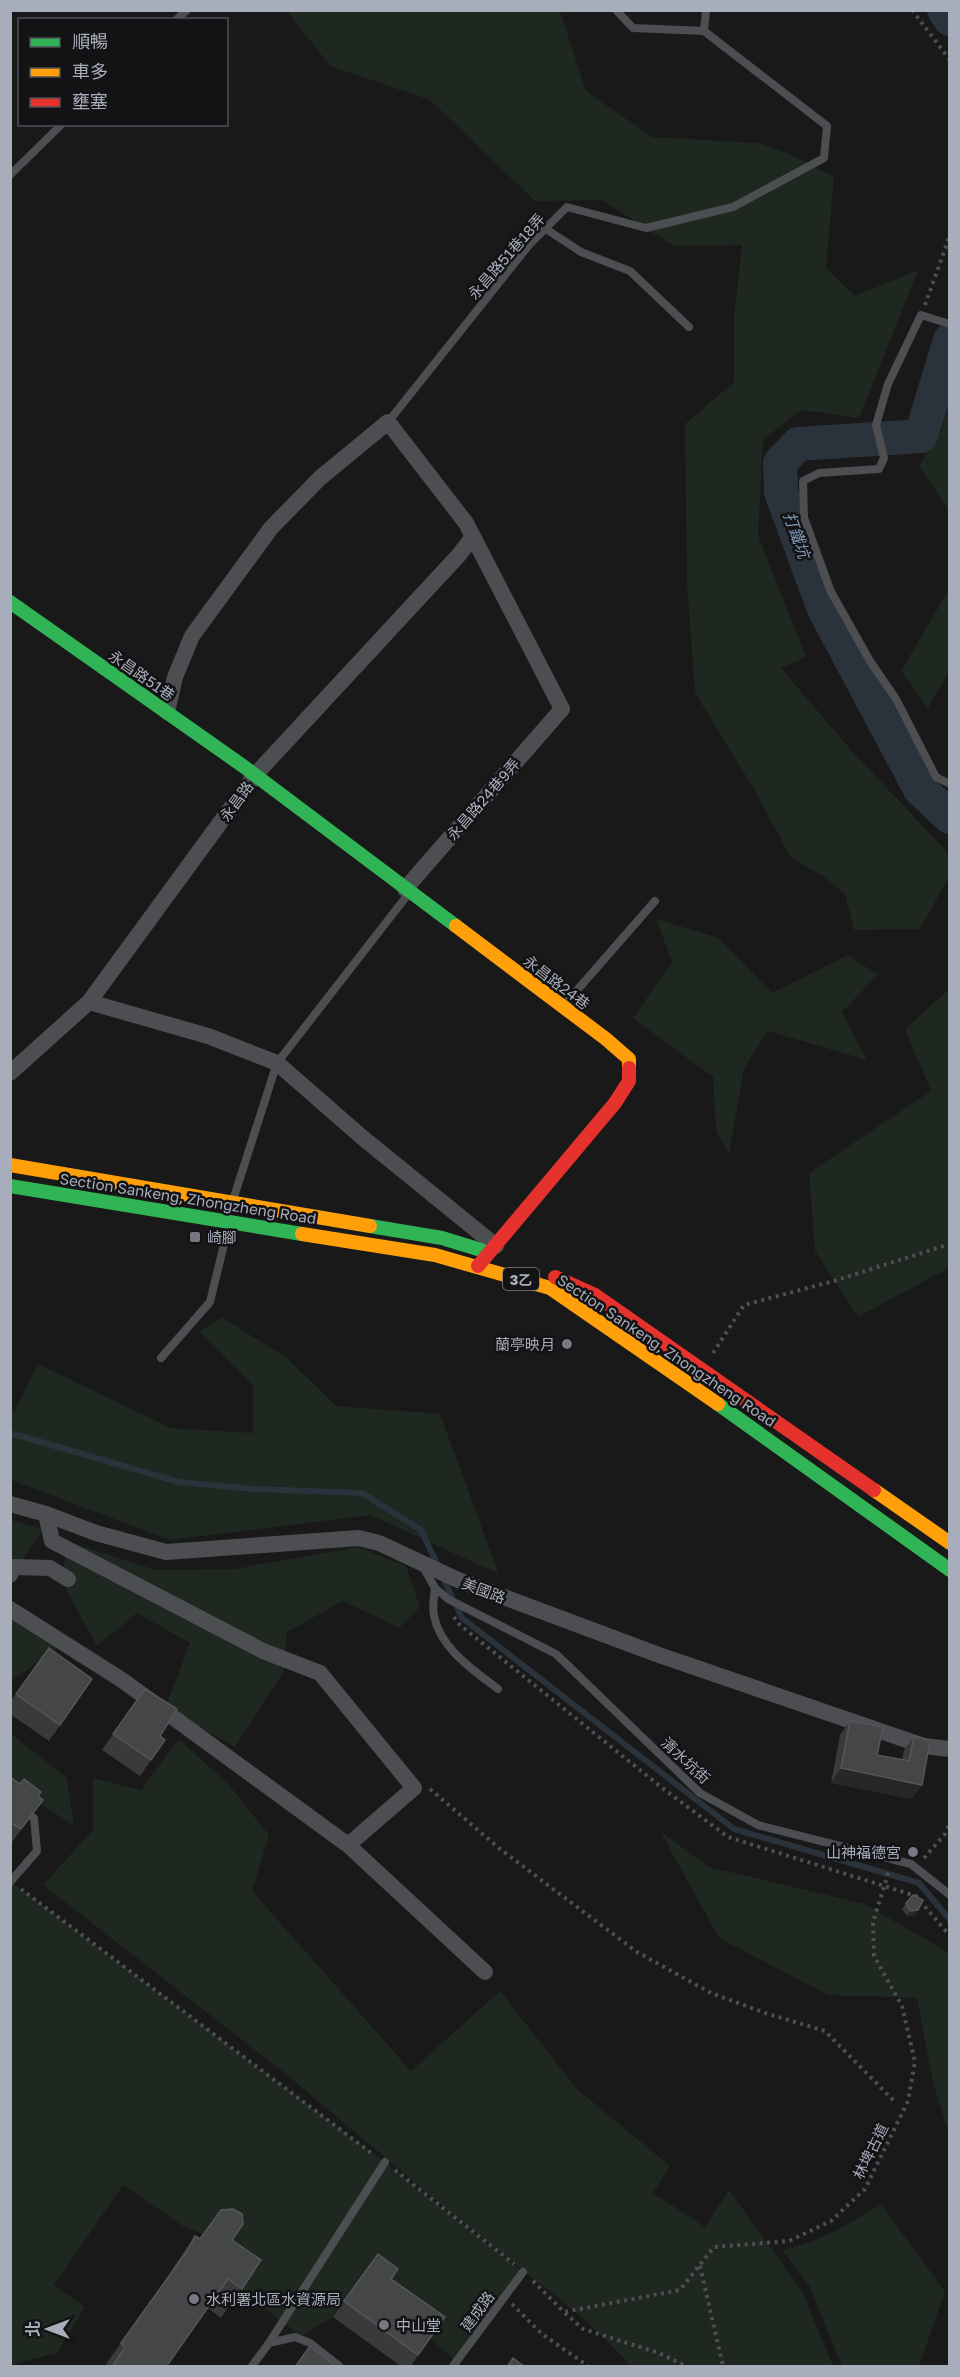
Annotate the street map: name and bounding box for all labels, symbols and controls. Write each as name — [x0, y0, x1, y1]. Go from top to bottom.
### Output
legend — [18, 18, 228, 126]
text: 順暢 — [72, 30, 108, 52]
text: 車多 — [72, 60, 108, 82]
text: 壅塞 — [72, 90, 108, 112]
street label: 永昌路51巷18弄 — [464, 210, 548, 302]
water label: 打鐵坑 — [779, 509, 815, 563]
street label: 永昌路51巷 — [106, 646, 178, 704]
street label: 永昌路24巷9弄 — [443, 755, 523, 843]
street label: 永昌路 — [215, 778, 257, 824]
street label: 永昌路24巷 — [520, 951, 594, 1013]
street label: Section Sankeng, Zhongzheng Road — [58, 1169, 318, 1227]
place label: 崎腳 — [207, 1228, 237, 1246]
marker: 崎腳 — [188, 1230, 202, 1244]
road number: 3乙 — [503, 1268, 539, 1290]
street label: Section Sankeng, Zhongzheng Road — [554, 1270, 780, 1430]
place label: 蘭亭映月 — [495, 1335, 555, 1353]
marker: 蘭亭映月 — [560, 1337, 574, 1351]
street label: 美國路 — [460, 1574, 508, 1606]
street label: 清水坑街 — [658, 1733, 714, 1787]
place label: 山神福德宮 — [826, 1843, 901, 1861]
marker: 山神福德宮 — [906, 1845, 920, 1859]
street label: 林埤古道 — [849, 2120, 891, 2182]
street label: 建成路 — [456, 2288, 498, 2334]
place label: 水利署北區水資源局 — [206, 2290, 341, 2308]
marker: 水利署北區水資源局 — [187, 2292, 201, 2306]
north arrow — [18, 2299, 78, 2359]
place label: 中山堂 — [396, 2316, 441, 2334]
marker: 中山堂 — [377, 2318, 391, 2332]
text: 北 — [23, 2321, 43, 2337]

